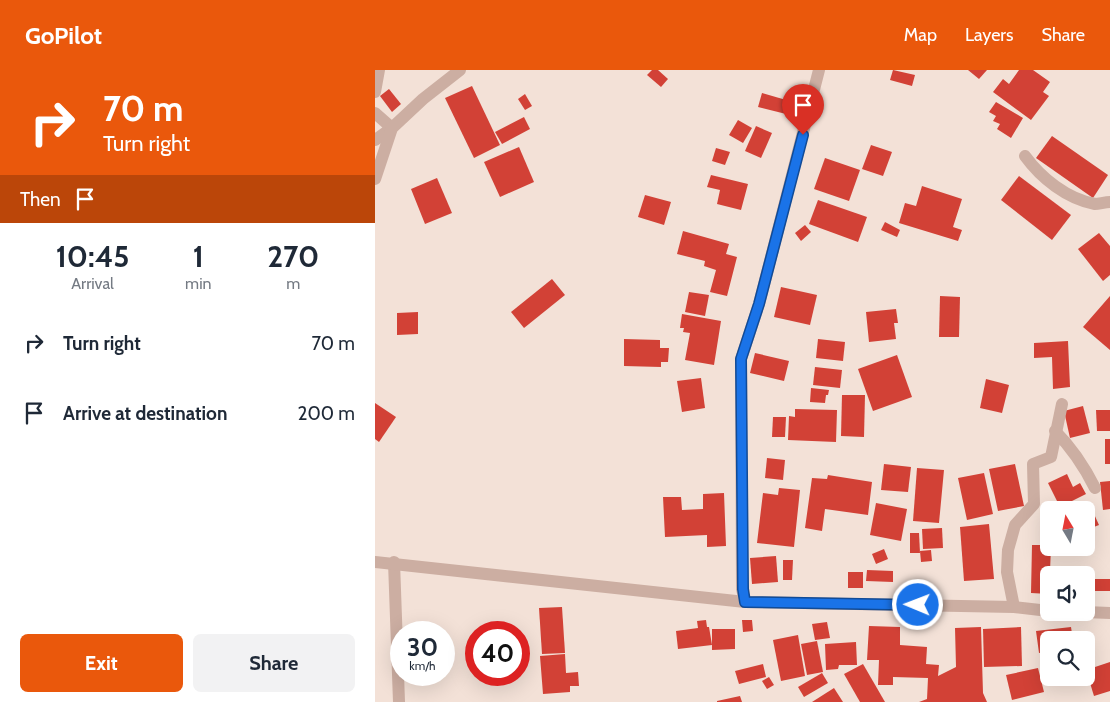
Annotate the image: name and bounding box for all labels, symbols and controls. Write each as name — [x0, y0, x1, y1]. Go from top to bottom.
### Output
text: GoPilot — [25, 21, 102, 50]
text: Map — [904, 24, 937, 46]
text: Layers — [965, 24, 1014, 46]
text: Share — [1042, 24, 1085, 46]
pin — [782, 84, 824, 135]
text: 70 m — [103, 87, 184, 130]
icon: right — [20, 90, 85, 155]
icon: arrive — [789, 91, 817, 119]
text: Turn right — [103, 130, 190, 157]
icon: arrive — [71, 185, 99, 213]
text: Then — [20, 188, 61, 211]
text: 10:45 — [56, 238, 129, 275]
text: 1 — [193, 238, 204, 275]
text: 270 — [267, 238, 319, 275]
text: Arrival — [71, 274, 114, 293]
text: min — [185, 274, 211, 293]
text: m — [286, 274, 300, 293]
icon: right — [20, 329, 48, 357]
text: Turn right — [63, 332, 141, 355]
text: 70 m — [311, 332, 355, 355]
icon: arrive — [20, 399, 48, 427]
text: Arrive at destination — [63, 402, 227, 425]
text: 200 m — [298, 402, 355, 425]
north arrow — [1040, 501, 1095, 556]
map controls — [1040, 501, 1095, 686]
button: sound — [1040, 566, 1095, 621]
position arrow — [891, 578, 943, 630]
speed limit sign: 40 — [465, 621, 530, 686]
button: search — [1040, 631, 1095, 686]
text: 30 — [407, 632, 438, 662]
button: Exit — [20, 634, 183, 692]
button: Share — [193, 634, 355, 692]
text: km/h — [409, 658, 436, 673]

